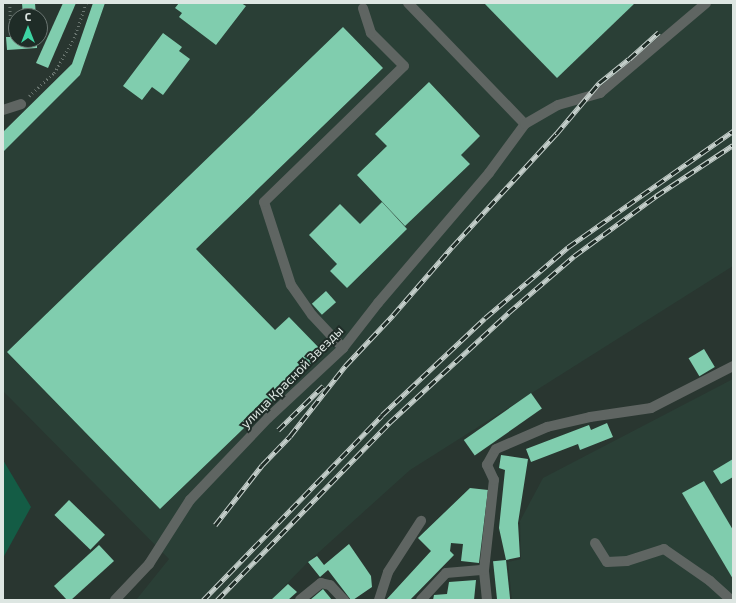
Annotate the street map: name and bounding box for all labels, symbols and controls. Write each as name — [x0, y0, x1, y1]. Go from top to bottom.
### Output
north arrow — [8, 8, 48, 48]
text: С — [25, 10, 31, 23]
street label: улица Красной Звезды — [238, 323, 346, 431]

